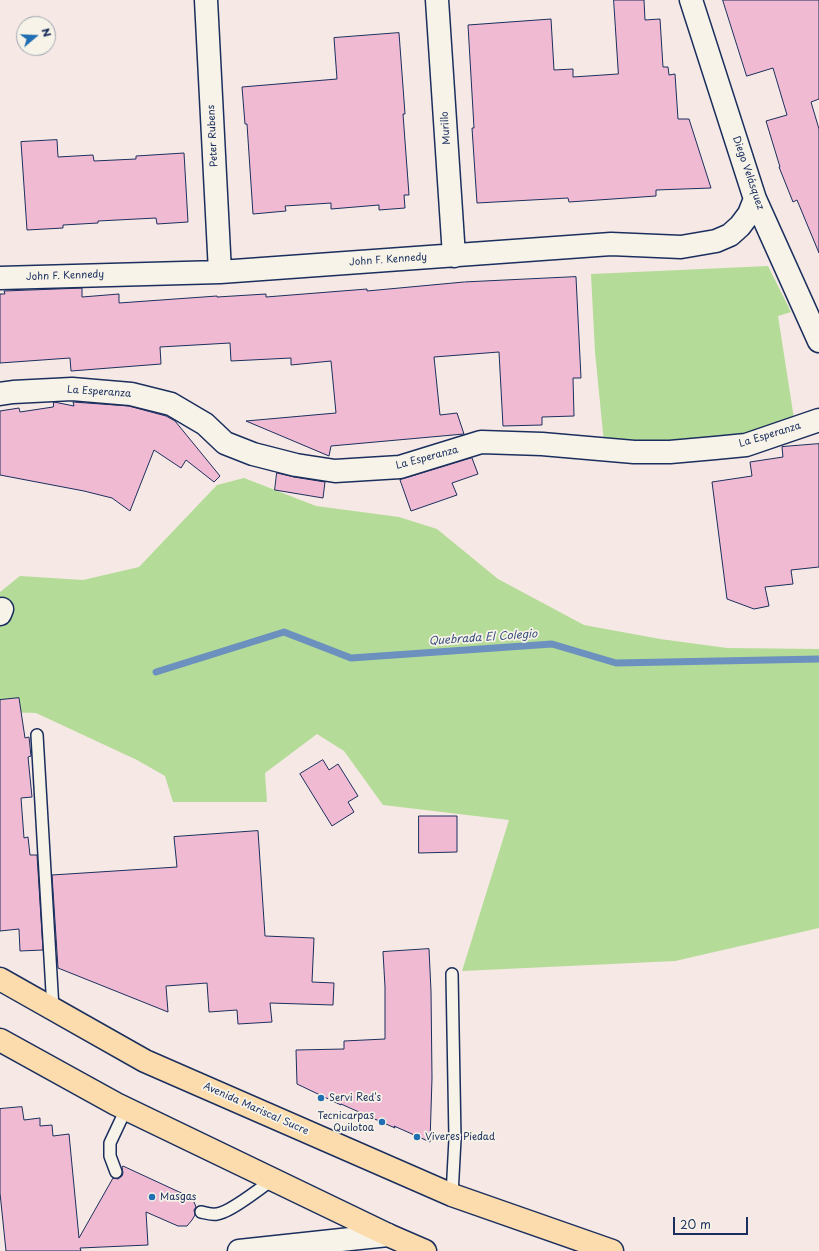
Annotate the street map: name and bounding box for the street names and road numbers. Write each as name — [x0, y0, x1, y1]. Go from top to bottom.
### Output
street label: Peter Rubens — [205, 104, 221, 168]
street label: Murillo — [439, 111, 453, 145]
street label: Diego Velásquez — [730, 135, 766, 211]
street label: John F. Kennedy — [349, 251, 427, 269]
street label: John F. Kennedy — [26, 269, 104, 283]
street label: La Esperanza — [67, 384, 131, 400]
street label: La Esperanza — [738, 420, 802, 450]
street label: La Esperanza — [394, 444, 460, 472]
street label: Avenida Mariscal Sucre — [201, 1080, 311, 1138]

